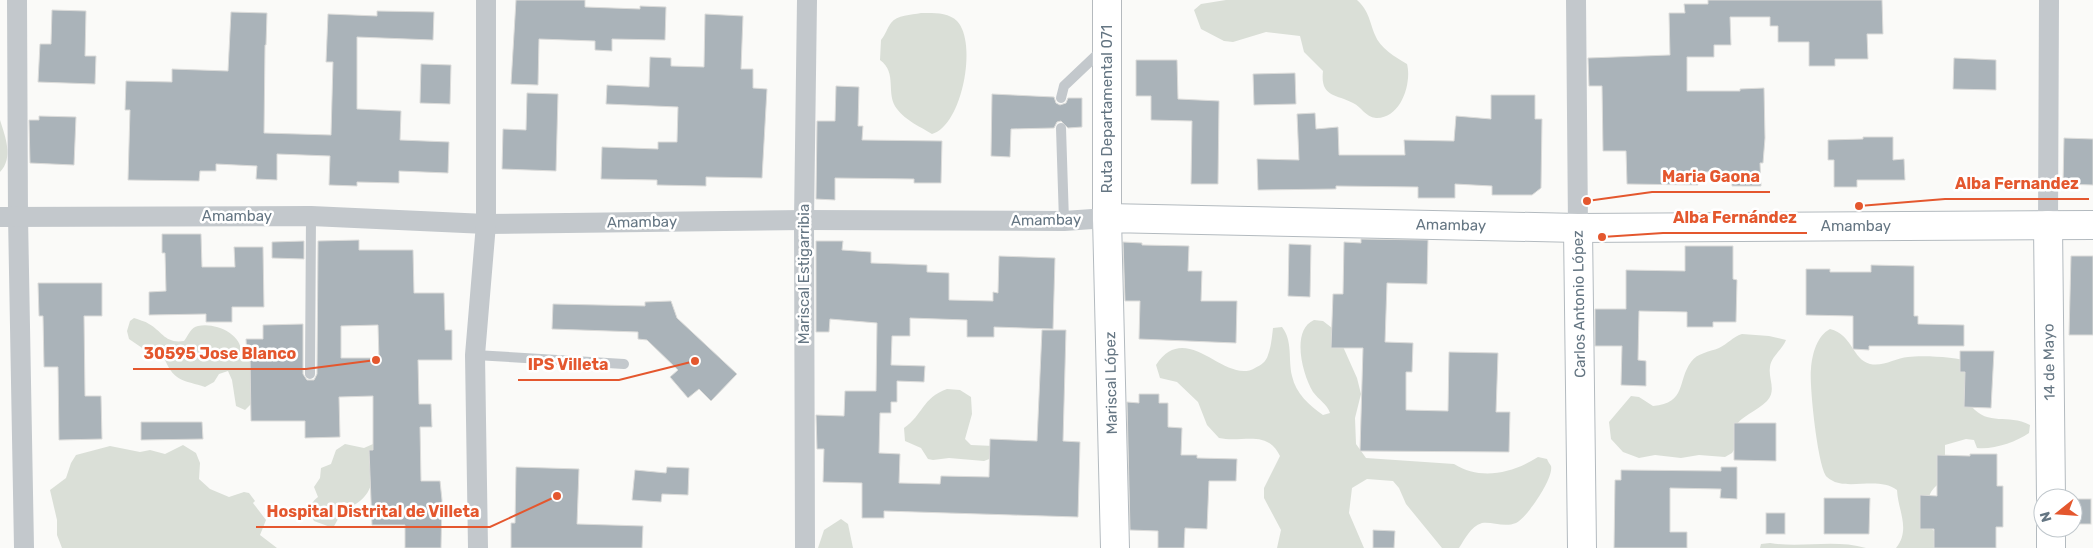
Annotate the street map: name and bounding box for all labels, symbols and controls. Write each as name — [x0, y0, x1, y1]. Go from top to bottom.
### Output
street label: Ruta Departamental 071 — [1098, 25, 1116, 193]
callout: Maria Gaona — [1652, 161, 1770, 192]
text: Maria Gaona — [1662, 167, 1760, 186]
callout: Alba Fernandez — [1945, 168, 2089, 199]
text: Alba Fernandez — [1955, 174, 2079, 193]
callout: Alba Fernández — [1663, 202, 1807, 233]
street label: Mariscal Estigarribia — [795, 204, 813, 344]
street label: Amambay — [202, 207, 272, 225]
text: Alba Fernández — [1673, 208, 1797, 227]
street label: Amambay — [1011, 210, 1081, 230]
street label: Amambay — [607, 212, 677, 232]
street label: Amambay — [1416, 215, 1486, 235]
street label: Amambay — [1821, 217, 1891, 235]
street label: Carlos Antonio López — [1569, 230, 1589, 378]
street label: 14 de Mayo — [2039, 323, 2059, 401]
street label: Mariscal López — [1101, 331, 1121, 435]
callout: 30595 Jose Blanco — [133, 338, 306, 369]
text: 30595 Jose Blanco — [144, 344, 297, 363]
callout: IPS Villeta — [518, 349, 619, 380]
text: IPS Villeta — [528, 355, 608, 374]
north arrow — [2033, 488, 2083, 538]
callout: Hospital Distrital de Villeta — [256, 496, 490, 527]
text: Hospital Distrital de Villeta — [267, 502, 479, 521]
text: N — [2036, 509, 2056, 524]

